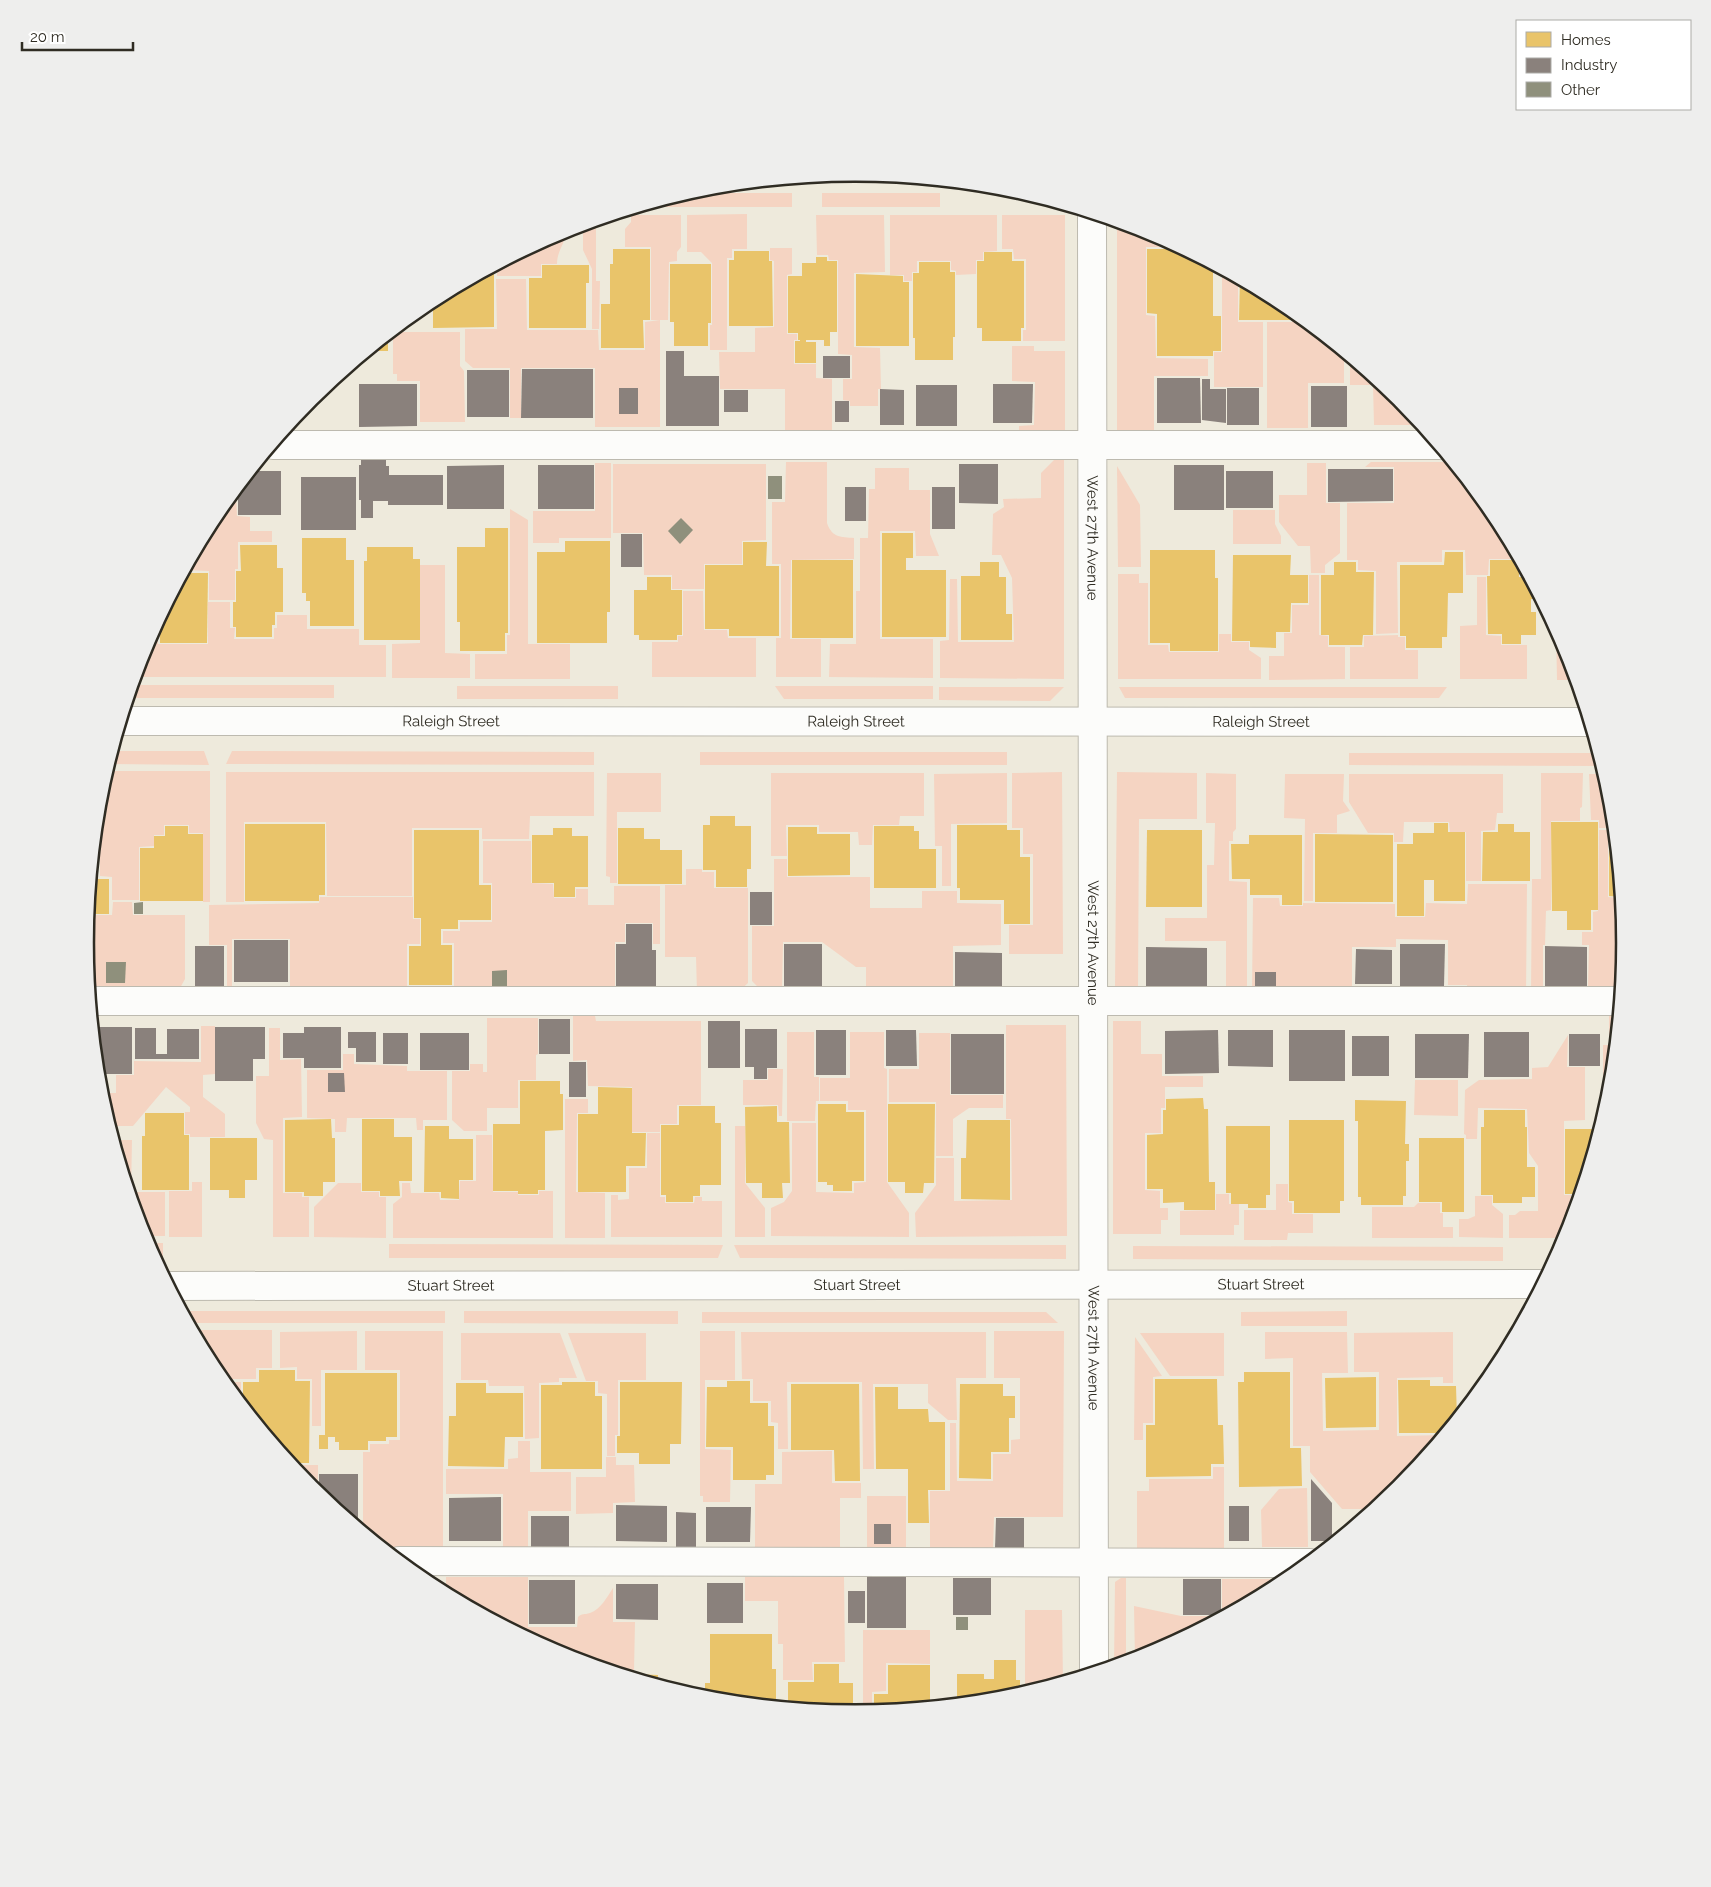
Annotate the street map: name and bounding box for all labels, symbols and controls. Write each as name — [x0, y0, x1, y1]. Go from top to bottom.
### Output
scale bar — [22, 20, 134, 52]
legend — [1516, 20, 1691, 110]
text: 20 m — [30, 28, 65, 46]
text: Homes — [1561, 31, 1611, 49]
text: Industry — [1561, 56, 1617, 74]
text: Other — [1561, 81, 1601, 99]
street label: West 27th Avenue — [1083, 475, 1102, 601]
street label: Raleigh Street — [402, 712, 500, 730]
street label: Raleigh Street — [807, 712, 905, 731]
street label: Raleigh Street — [1212, 713, 1310, 731]
street label: West 27th Avenue — [1084, 880, 1102, 1006]
street label: Stuart Street — [1218, 1275, 1304, 1293]
street label: Stuart Street — [814, 1276, 900, 1294]
street label: Stuart Street — [408, 1277, 494, 1295]
street label: West 27th Avenue — [1084, 1285, 1103, 1411]

